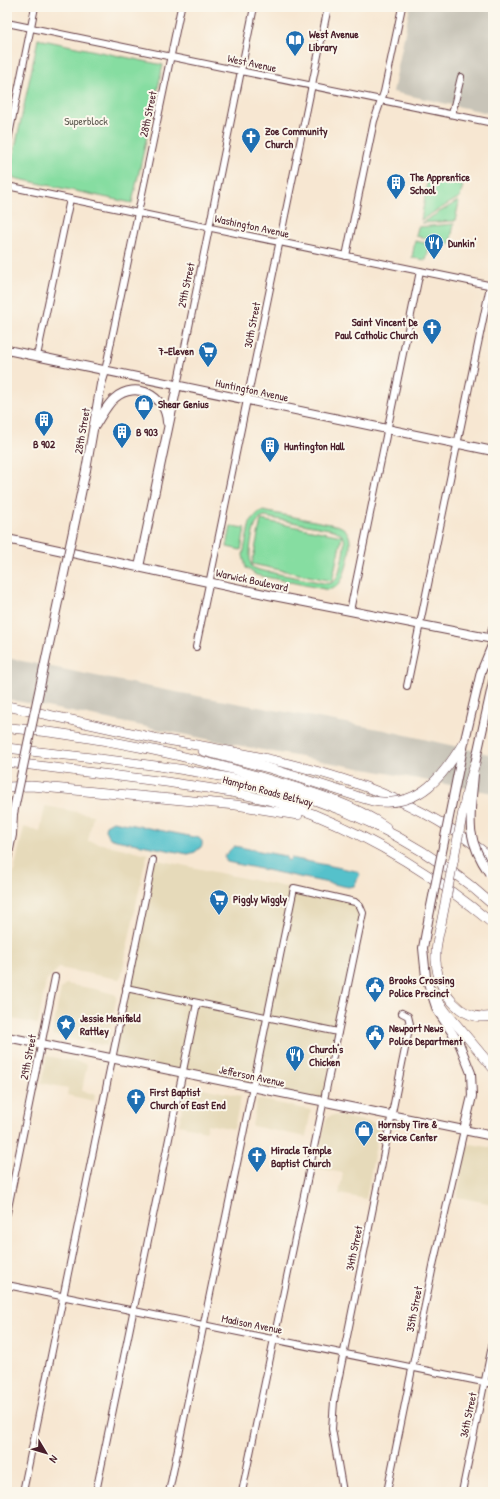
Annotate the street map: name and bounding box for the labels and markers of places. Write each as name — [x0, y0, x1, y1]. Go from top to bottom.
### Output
place label: West Avenue Library — [309, 27, 359, 55]
library icon: West Avenue Library — [284, 29, 306, 57]
place label: Zoe Community Church — [265, 124, 328, 151]
church icon: Zoe Community Church — [240, 126, 262, 154]
place label: The Apprentice School — [409, 170, 471, 197]
building icon: The Apprentice School — [385, 172, 407, 200]
restaurant icon: Dunkin' — [423, 232, 445, 260]
place label: Dunkin' — [448, 236, 477, 250]
place label: Saint Vincent De Paul Catholic Church — [335, 315, 419, 342]
church icon: Saint Vincent De Paul Catholic Church — [421, 317, 443, 345]
supermarket icon: 7-Eleven — [197, 340, 219, 368]
place label: 7-Eleven — [157, 344, 194, 358]
shop icon: Shear Genius — [133, 393, 155, 421]
place label: Shear Genius — [158, 397, 210, 411]
building icon: B 902 — [33, 409, 55, 437]
building icon: B 903 — [111, 421, 133, 449]
place label: B 903 — [136, 425, 158, 439]
building icon: Huntington Hall — [259, 435, 281, 463]
place label: B 902 — [33, 437, 56, 451]
place label: Huntington Hall — [284, 439, 346, 454]
supermarket icon: Piggly Wiggly — [208, 888, 230, 916]
place label: Piggly Wiggly — [233, 892, 288, 907]
place label: Brooks Crossing Police Precinct — [389, 973, 455, 1000]
public building icon: Brooks Crossing Police Precinct — [364, 975, 386, 1003]
place label: Jessie Menifield Rattley — [80, 1011, 141, 1039]
place icon: Jessie Menifield Rattley — [55, 1013, 77, 1041]
place label: Newport News Police Department — [389, 1021, 464, 1049]
public building icon: Newport News Police Department — [364, 1023, 386, 1051]
place label: Church's Chicken — [309, 1042, 344, 1069]
restaurant icon: Church's Chicken — [284, 1044, 306, 1072]
place label: First Baptist Church of East End — [149, 1085, 226, 1112]
church icon: First Baptist Church of East End — [125, 1087, 147, 1115]
place label: Hornsby Tire & Service Center — [378, 1117, 438, 1144]
shop icon: Hornsby Tire & Service Center — [353, 1119, 375, 1147]
place label: Miracle Temple Baptist Church — [271, 1143, 332, 1171]
church icon: Miracle Temple Baptist Church — [246, 1145, 268, 1173]

